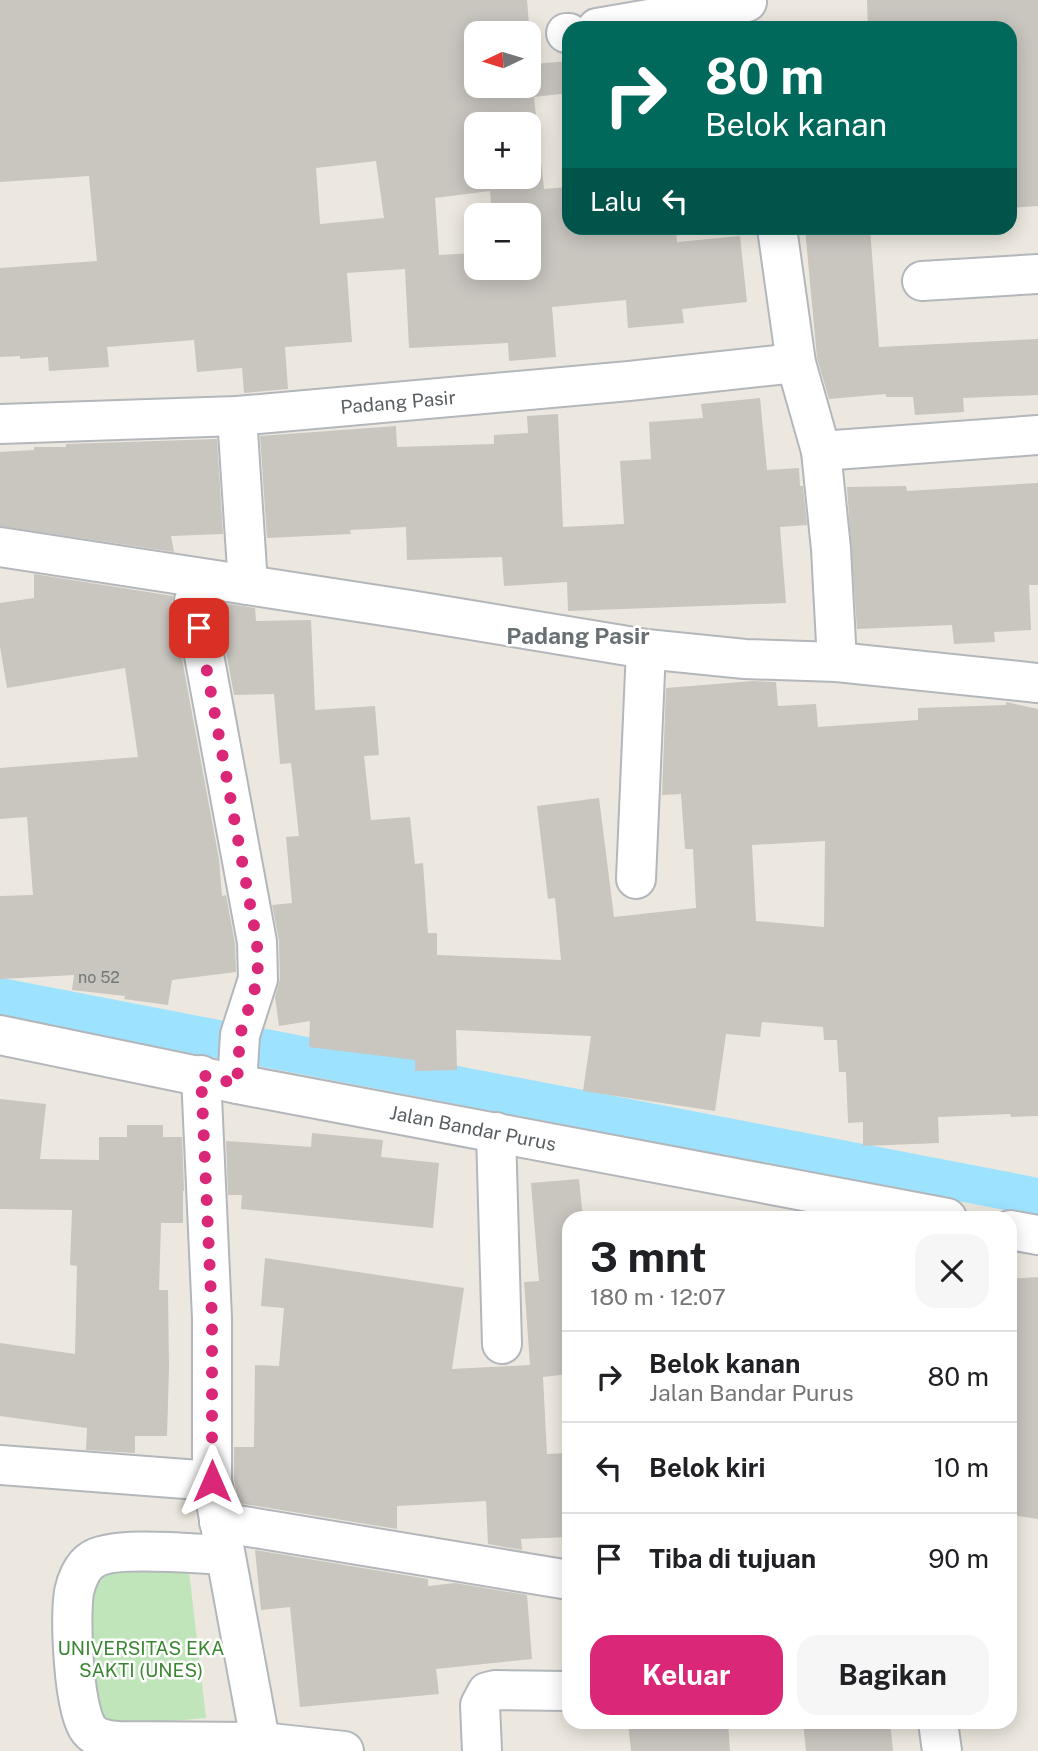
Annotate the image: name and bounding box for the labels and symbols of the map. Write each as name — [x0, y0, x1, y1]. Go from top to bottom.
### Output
north arrow — [464, 21, 541, 98]
street label: Padang Pasir — [339, 386, 457, 418]
pin — [169, 598, 229, 658]
district label: Padang Pasir — [506, 622, 650, 649]
house number: no 52 — [78, 968, 120, 987]
street label: Jalan Bandar Purus — [388, 1101, 558, 1155]
position arrow — [175, 1444, 249, 1518]
park label: UNIVERSITAS EKA SAKTI (UNES) — [58, 1637, 225, 1681]

